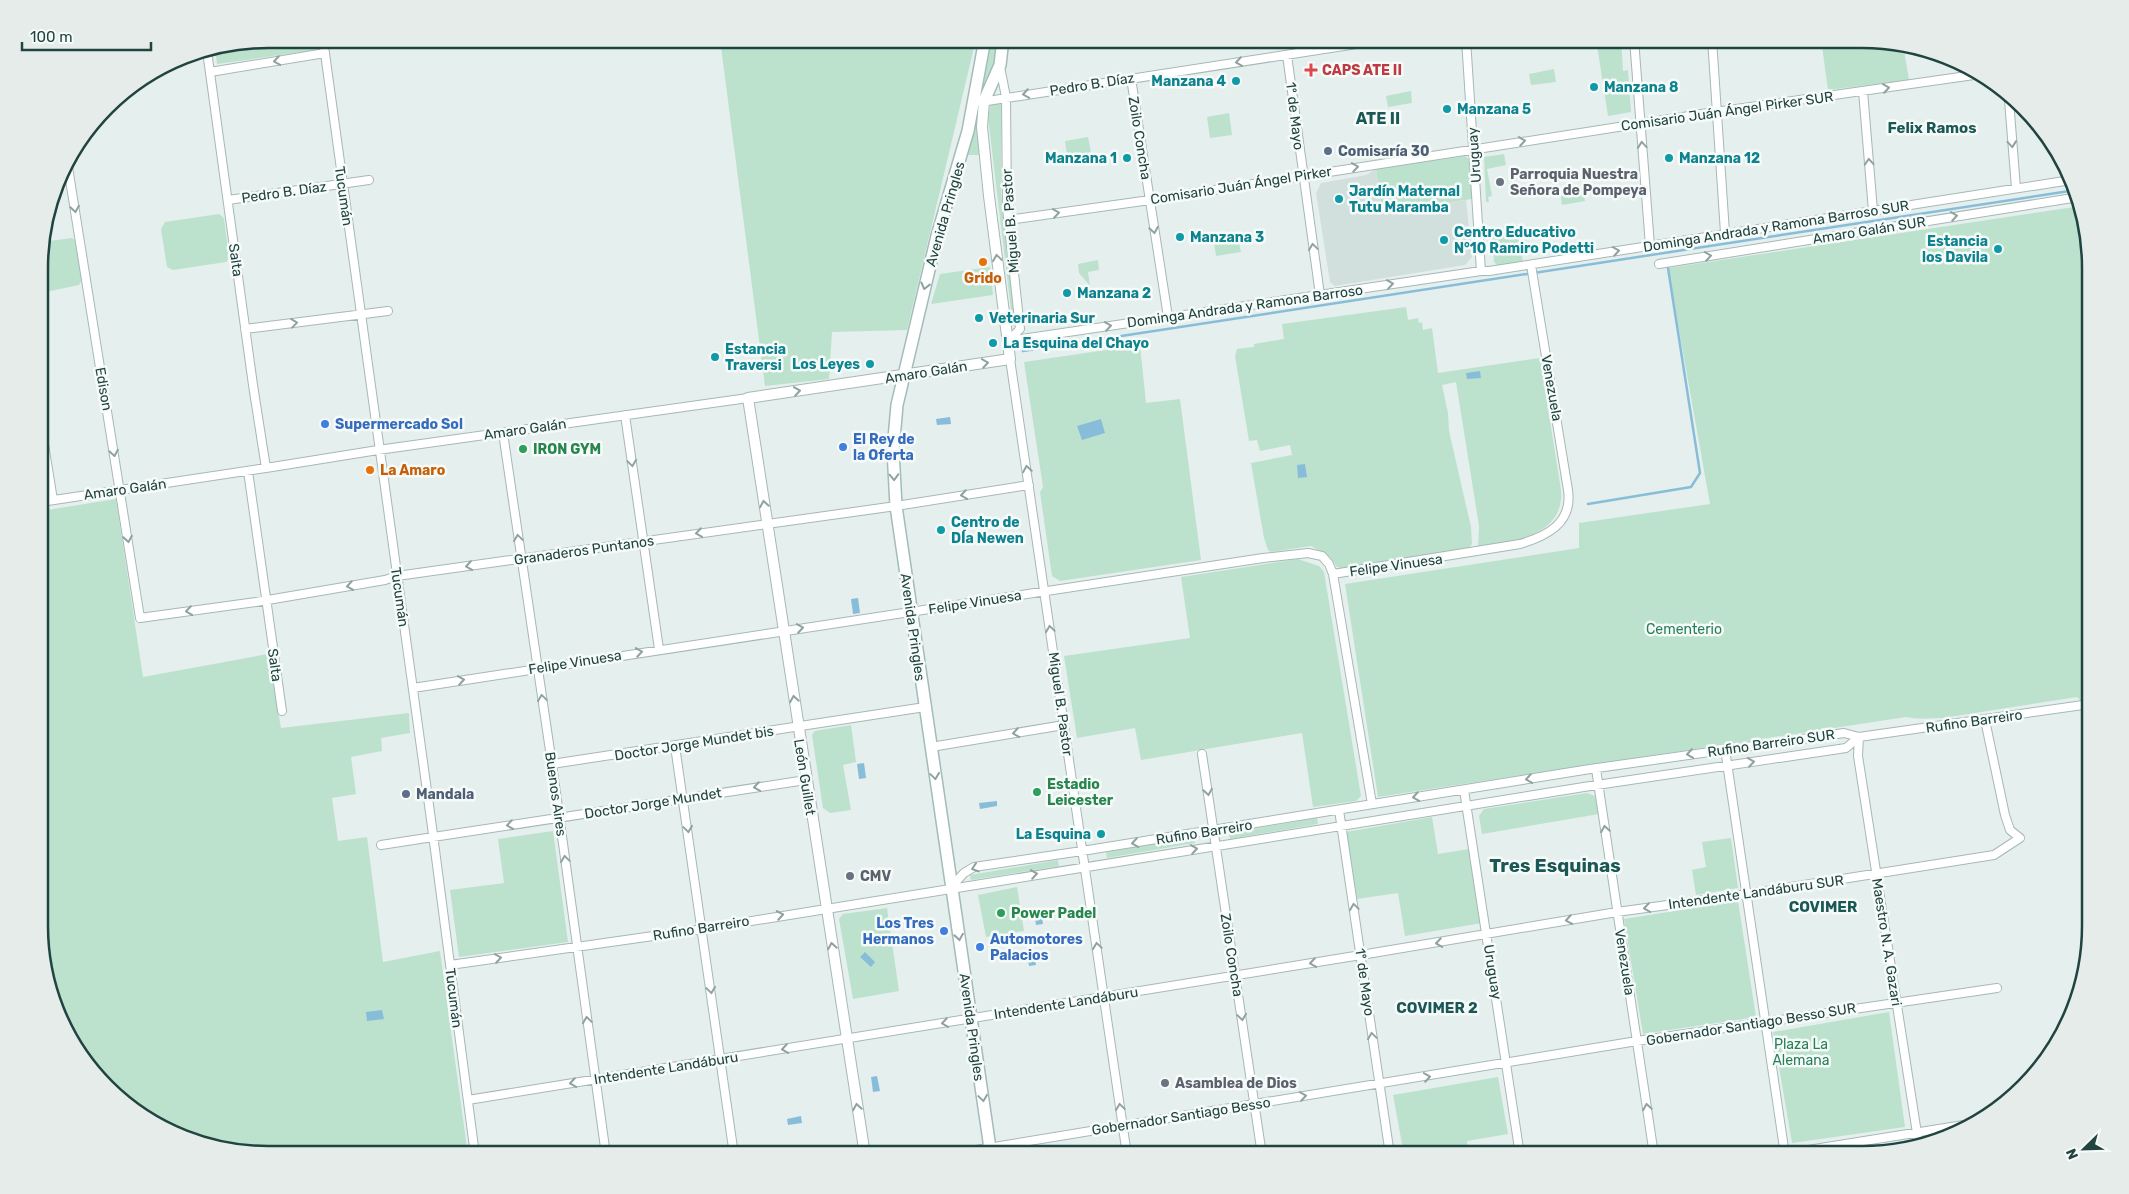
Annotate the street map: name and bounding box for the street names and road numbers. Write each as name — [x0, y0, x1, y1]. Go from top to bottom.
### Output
street label: Pedro B. Díaz — [1048, 69, 1136, 100]
street label: 1º de Mayo — [1282, 81, 1307, 151]
street label: Comisario Juán Ángel Pirker SUR — [1620, 87, 1834, 135]
street label: Zoilo Concha — [1125, 95, 1154, 181]
street label: Uruguay — [1464, 126, 1485, 183]
street label: Avenida Pringles — [922, 160, 969, 269]
street label: Comisario Juán Ángel Pirker — [1149, 162, 1334, 208]
street label: Tucumán — [331, 165, 356, 227]
street label: Miguel B. Pastor — [998, 167, 1023, 274]
street label: Pedro B. Díaz — [240, 178, 328, 207]
street label: Dominga Andrada y Ramona Barroso SUR — [1642, 197, 1910, 256]
street label: Amaro Galán SUR — [1811, 213, 1927, 248]
street label: Salta — [225, 243, 246, 278]
street label: Dominga Andrada y Ramona Barroso — [1126, 282, 1364, 331]
street label: Venezuela — [1537, 354, 1566, 423]
street label: Amaro Galán — [884, 358, 968, 387]
street label: Edison — [91, 366, 116, 412]
street label: Amaro Galán — [483, 415, 567, 444]
street label: Amaro Galán — [83, 475, 167, 504]
street label: Granaderos Puntanos — [513, 532, 655, 569]
street label: Felipe Vinuesa — [1348, 551, 1444, 580]
street label: Tucumán — [387, 566, 412, 628]
street label: Avenida Pringles — [897, 572, 928, 682]
street label: Felipe Vinuesa — [927, 587, 1023, 618]
street label: Felipe Vinuesa — [527, 647, 623, 678]
street label: Salta — [264, 648, 285, 683]
street label: Miguel B. Pastor — [1045, 651, 1076, 758]
street label: Rufino Barreiro — [1925, 706, 2023, 737]
street label: Doctor Jorge Mundet bis — [613, 723, 775, 764]
street label: Rufino Barreiro SUR — [1706, 726, 1836, 761]
street label: León Guillet — [790, 738, 819, 817]
street label: Buenos Aires — [541, 751, 570, 837]
street label: Doctor Jorge Mundet — [583, 784, 723, 823]
street label: Rufino Barreiro — [1155, 816, 1253, 848]
street label: Intendente Landáburu SUR — [1667, 872, 1845, 913]
street label: Maestro N. A. Gazari — [1868, 877, 1905, 1007]
street label: Rufino Barreiro — [652, 912, 750, 944]
street label: Zoilo Concha — [1217, 912, 1246, 998]
street label: Venezuela — [1611, 928, 1638, 997]
street label: Uruguay — [1480, 943, 1505, 1001]
street label: 1º de Mayo — [1351, 947, 1378, 1017]
street label: Tucumán — [441, 967, 466, 1029]
street label: Avenida Pringles — [956, 972, 987, 1082]
street label: Intendente Landáburu — [993, 984, 1139, 1023]
street label: Gobernador Santiago Besso SUR — [1645, 1000, 1857, 1049]
street label: Intendente Landáburu — [593, 1049, 739, 1088]
street label: Gobernador Santiago Besso — [1090, 1094, 1272, 1139]

